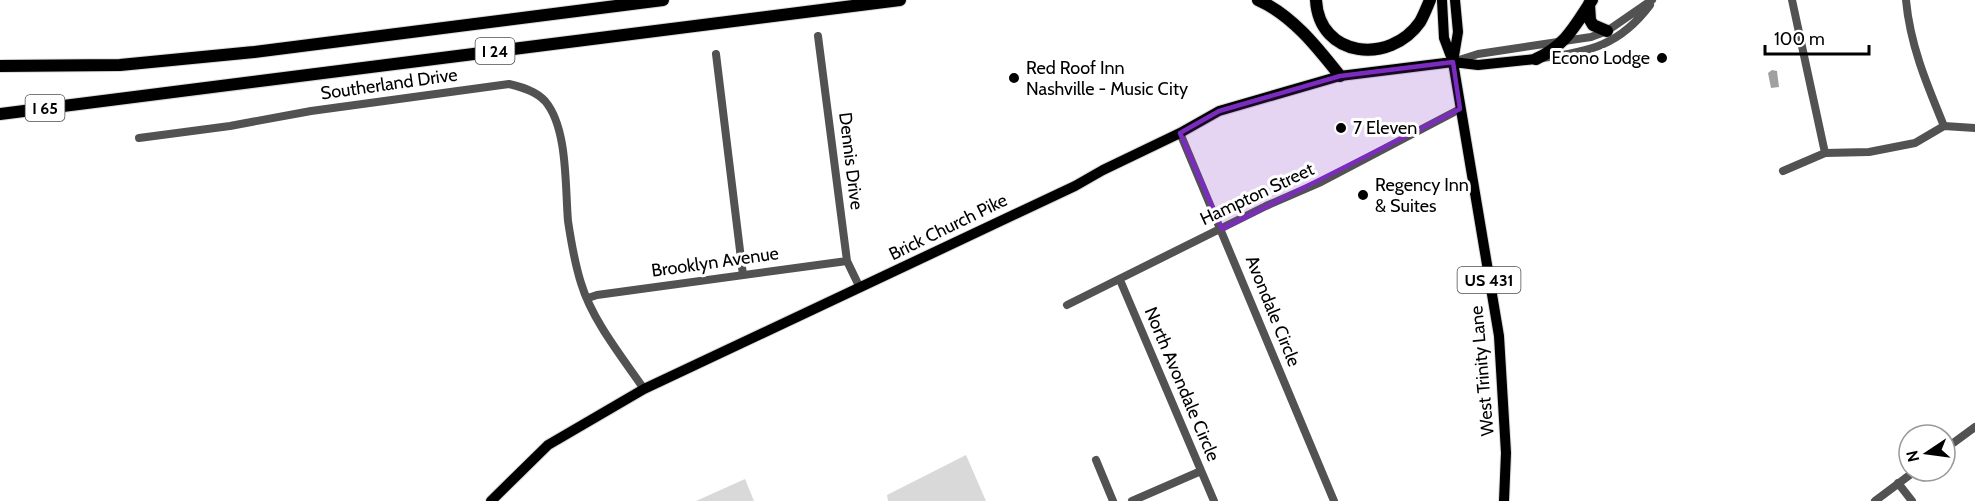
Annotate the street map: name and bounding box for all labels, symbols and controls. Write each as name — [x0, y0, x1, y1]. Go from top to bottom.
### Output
scale bar — [1765, 18, 1868, 56]
text: 100 m — [1774, 28, 1825, 50]
road number: I 24 — [476, 38, 514, 64]
place label: Econo Lodge — [1551, 47, 1650, 69]
marker: Econo Lodge — [1655, 51, 1669, 65]
place label: Red Roof Inn Nashville - Music City — [1026, 57, 1188, 100]
street label: Southerland Drive — [319, 64, 459, 104]
marker: Red Roof Inn Nashville - Music City — [1007, 71, 1021, 85]
road number: I 65 — [26, 95, 64, 121]
street label: Dennis Drive — [834, 111, 868, 211]
place label: 7 Eleven — [1353, 117, 1417, 139]
marker: 7 Eleven — [1334, 121, 1348, 135]
street label: Hampton Street — [1197, 158, 1317, 230]
place label: Regency Inn & Suites — [1375, 174, 1469, 217]
marker: Regency Inn & Suites — [1356, 188, 1370, 202]
street label: Brick Church Pike — [885, 189, 1011, 265]
street label: Brooklyn Avenue — [650, 242, 780, 282]
street label: Avondale Circle — [1241, 252, 1305, 370]
road number: US 431 — [1458, 267, 1520, 293]
street label: North Avondale Circle — [1140, 304, 1224, 464]
street label: West Trinity Lane — [1465, 305, 1499, 437]
north arrow — [1897, 423, 1957, 483]
text: N — [1902, 449, 1923, 464]

